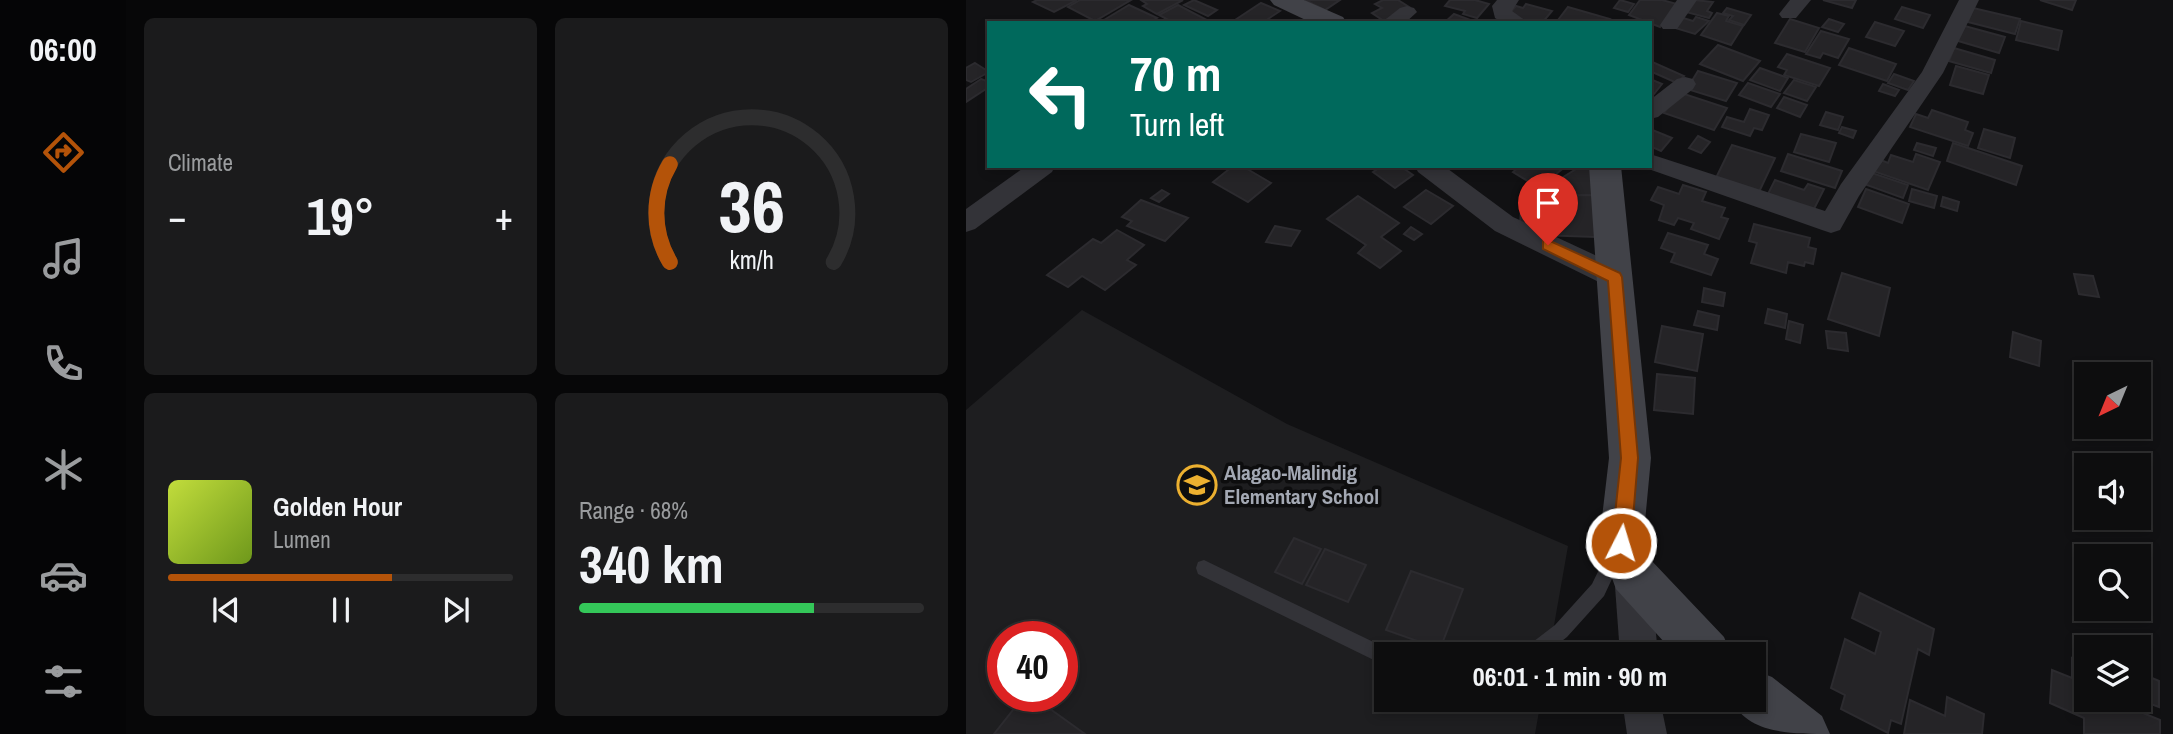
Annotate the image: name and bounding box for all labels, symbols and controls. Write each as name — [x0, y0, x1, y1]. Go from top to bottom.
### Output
text: 06:00 — [29, 28, 97, 71]
text: 70 m — [1130, 40, 1222, 106]
icon: left — [1015, 49, 1106, 140]
text: Turn left — [1130, 103, 1224, 146]
icon: directions — [39, 128, 88, 177]
text: Climate — [168, 147, 233, 178]
text: 36 — [718, 158, 785, 256]
pin — [1518, 173, 1578, 245]
text: 19° — [306, 181, 375, 251]
icon: arrive — [1529, 184, 1567, 222]
text: − — [168, 191, 186, 242]
text: + — [495, 191, 513, 242]
icon: music — [39, 234, 88, 283]
text: km/h — [729, 243, 774, 277]
icon: phone — [39, 339, 88, 388]
north arrow — [2074, 362, 2151, 439]
map controls — [2074, 362, 2151, 712]
icon: climate — [39, 445, 88, 494]
button: sound — [2074, 453, 2151, 530]
place label: Alagao-Malindig Elementary School — [1224, 458, 1379, 511]
school or university icon: Alagao-Malindig Elementary School — [1176, 464, 1218, 506]
text: Golden Hour — [273, 489, 402, 524]
text: Range · 68% — [579, 495, 688, 526]
position arrow — [1584, 506, 1658, 580]
text: Lumen — [273, 524, 331, 555]
text: 340 km — [579, 529, 724, 599]
button: search — [2074, 544, 2151, 621]
icon: car — [39, 551, 88, 600]
icon: previous — [207, 591, 245, 629]
icon: pause — [322, 591, 360, 629]
icon: next — [437, 591, 475, 629]
speed limit sign: 40 — [987, 621, 1078, 712]
button: layers — [2074, 635, 2151, 712]
icon: filters — [39, 657, 88, 706]
text: 06:01 · 1 min · 90 m — [1473, 659, 1667, 694]

